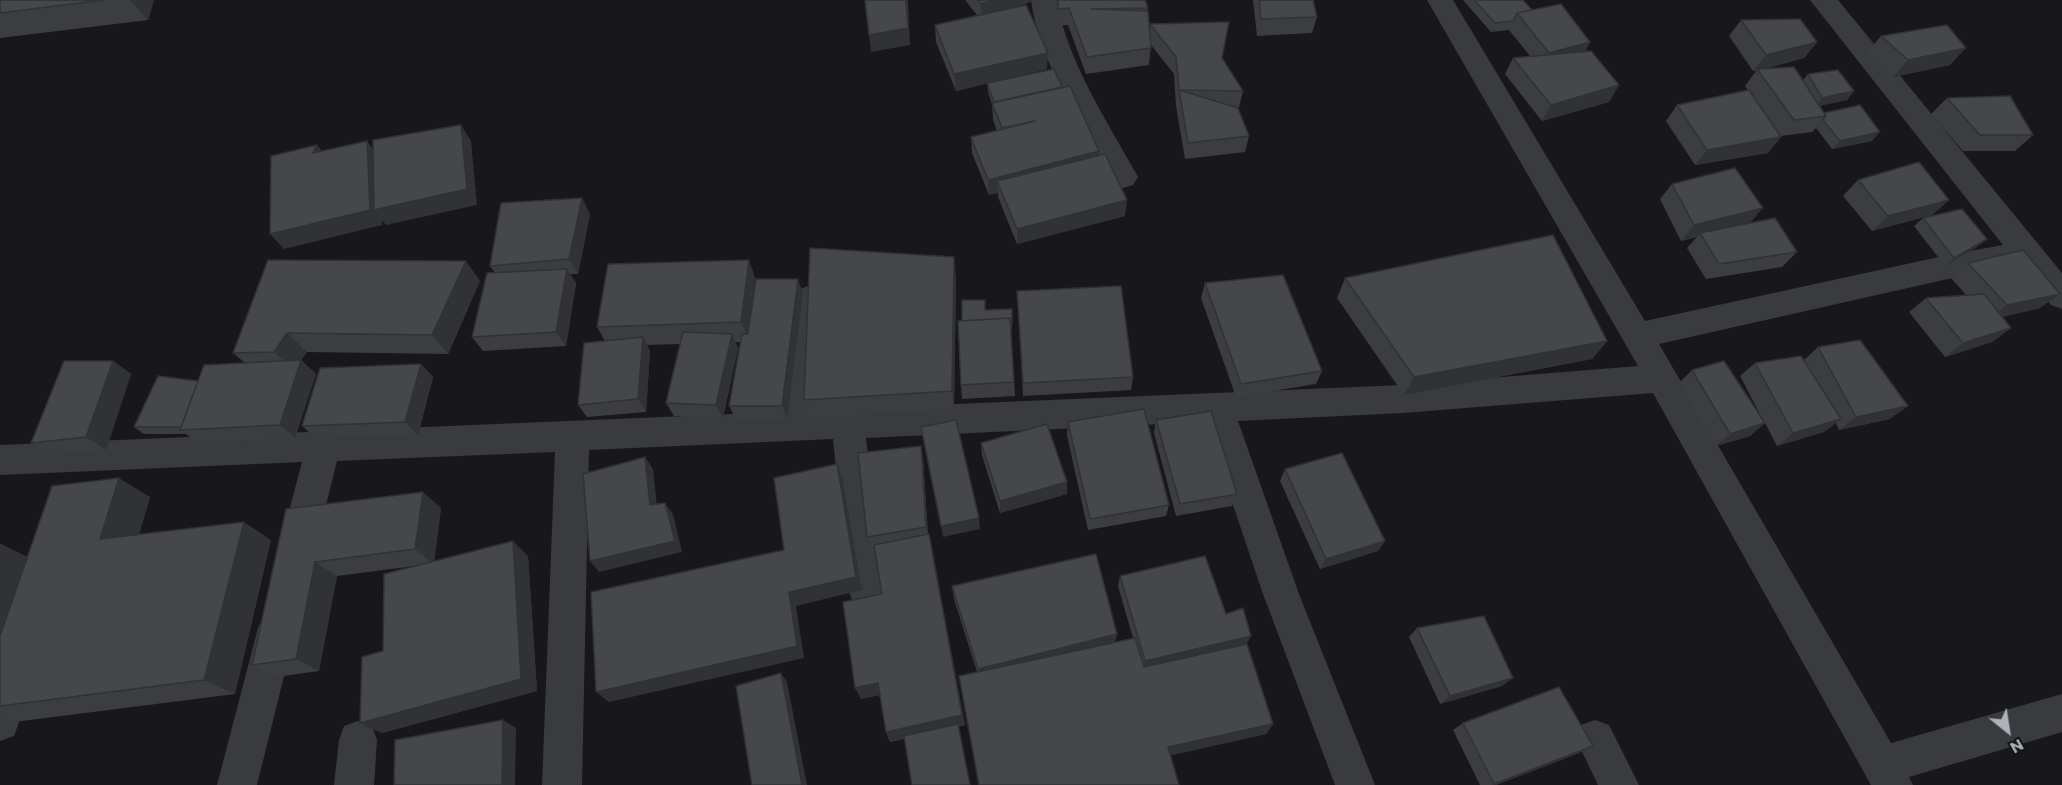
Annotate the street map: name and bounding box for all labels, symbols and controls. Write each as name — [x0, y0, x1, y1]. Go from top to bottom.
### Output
north arrow — [1978, 701, 2038, 761]
text: N — [2007, 736, 2027, 758]

